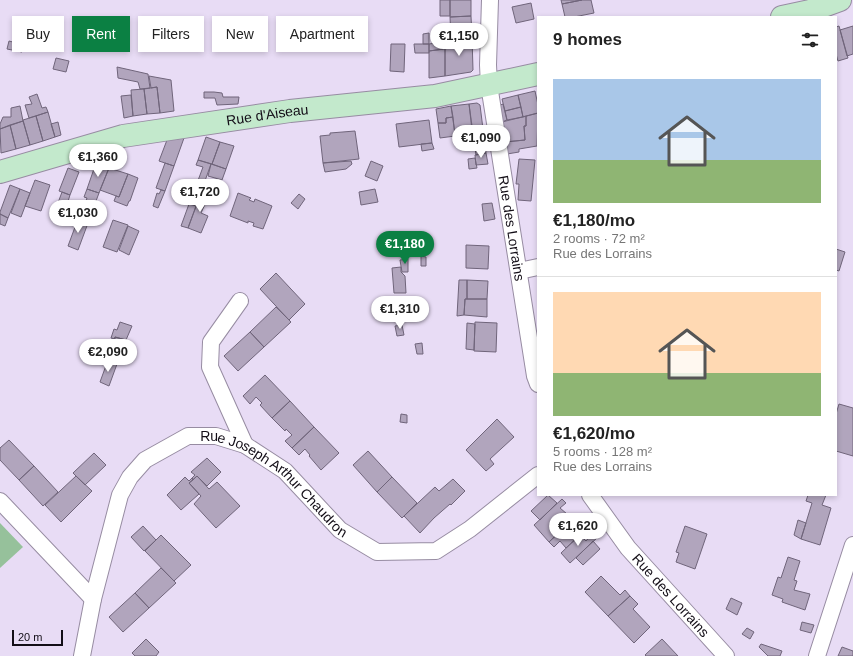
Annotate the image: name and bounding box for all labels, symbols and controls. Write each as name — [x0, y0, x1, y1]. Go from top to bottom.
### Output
chip: Buy — [12, 16, 64, 52]
chip: Rent — [72, 16, 130, 52]
chip: Filters — [138, 16, 204, 52]
chip: New — [212, 16, 268, 52]
chip: Apartment — [276, 16, 368, 52]
pin: €1,150 — [426, 23, 492, 57]
text: €1,150 — [439, 28, 479, 43]
icon: filters — [799, 29, 821, 51]
text: 9 homes — [553, 30, 622, 49]
street label: Rue d'Aiseau — [225, 101, 309, 128]
icon: home — [651, 105, 723, 177]
pin: €1,090 — [448, 125, 514, 159]
text: €1,090 — [461, 130, 501, 145]
pin: €1,360 — [65, 144, 131, 178]
text: €1,360 — [78, 149, 118, 164]
street label: Rue des Lorrains — [495, 174, 528, 282]
pin: €1,720 — [167, 179, 233, 213]
text: €1,720 — [180, 184, 220, 199]
pin: €1,030 — [45, 200, 111, 234]
text: €1,030 — [58, 205, 98, 220]
text: €1,180/mo — [553, 211, 635, 230]
pin: €1,180 — [372, 231, 438, 265]
text: 2 rooms · 72 m² — [553, 231, 645, 246]
text: €1,180 — [385, 236, 425, 251]
text: Rue des Lorrains — [553, 246, 652, 261]
pin: €1,310 — [367, 296, 433, 330]
text: €1,310 — [380, 301, 420, 316]
icon: home — [651, 318, 723, 390]
pin: €2,090 — [75, 339, 141, 373]
text: €2,090 — [88, 344, 128, 359]
text: €1,620/mo — [553, 424, 635, 443]
street label: Rue Joseph Arthur Chaudron — [200, 428, 350, 540]
text: 5 rooms · 128 m² — [553, 444, 652, 459]
text: Rue des Lorrains — [553, 459, 652, 474]
pin: €1,620 — [545, 513, 611, 547]
text: €1,620 — [558, 518, 598, 533]
street label: Rue des Lorrains — [629, 550, 713, 640]
scale bar — [12, 628, 63, 647]
text: 20 m — [18, 631, 42, 643]

